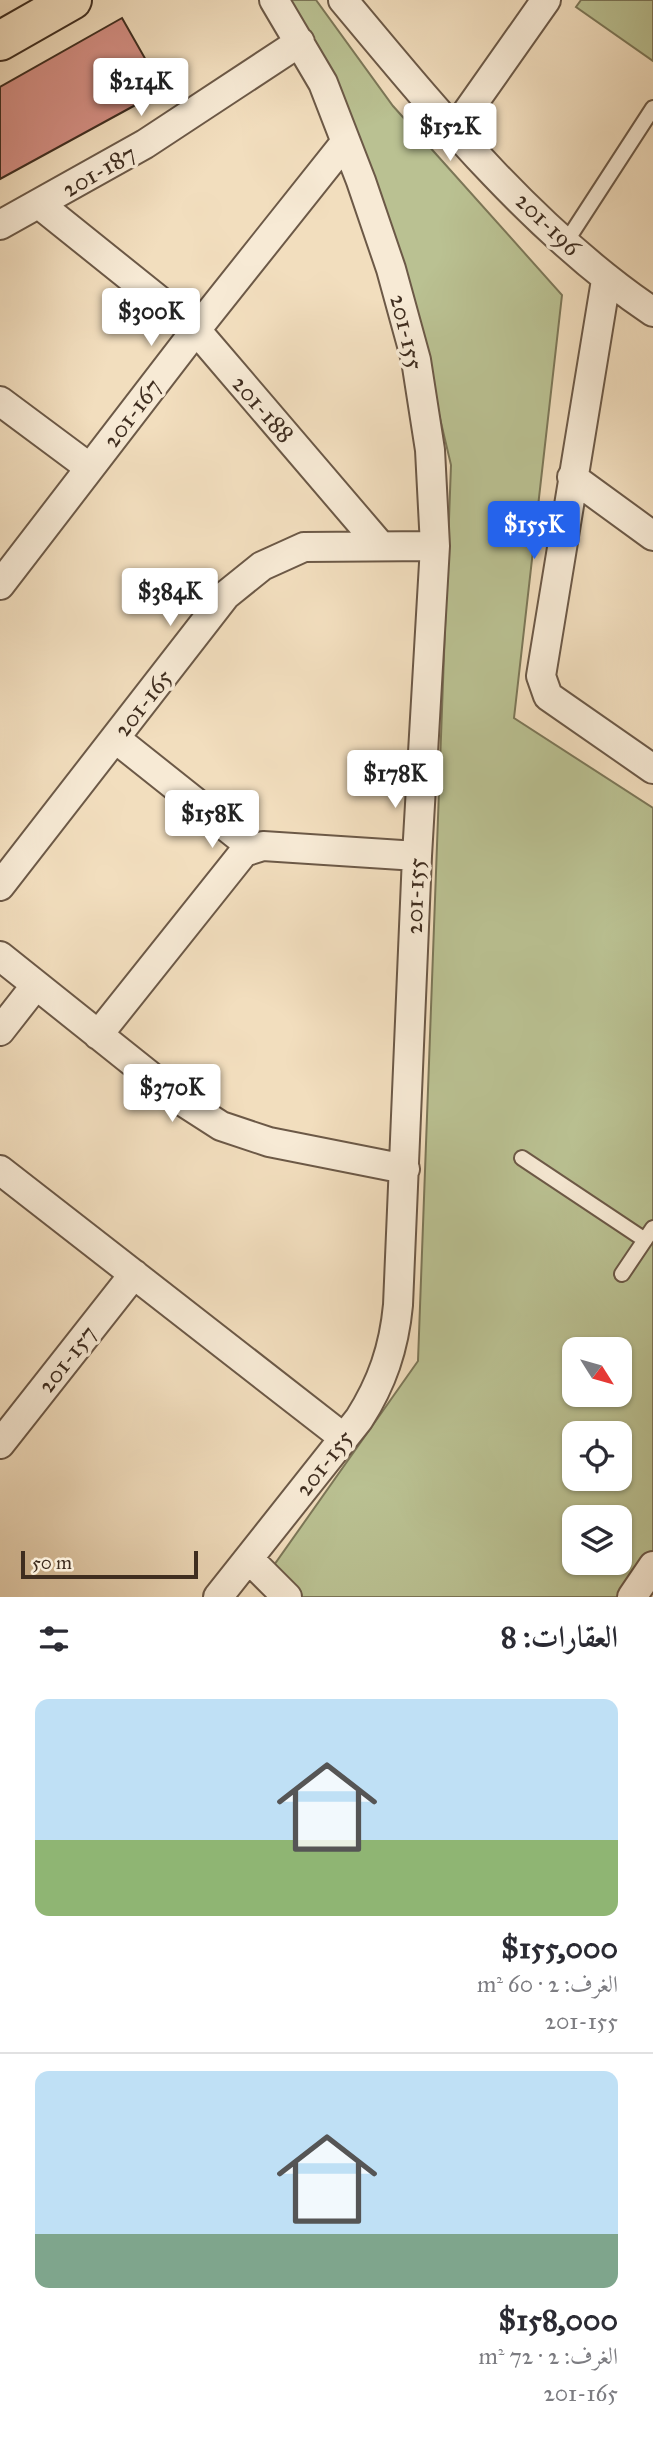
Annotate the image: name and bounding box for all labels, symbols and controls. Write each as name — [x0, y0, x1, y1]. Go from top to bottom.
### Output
pin: $214K — [92, 58, 190, 118]
text: $214K — [109, 67, 173, 95]
pin: $152K — [401, 104, 499, 163]
text: $152K — [419, 112, 481, 140]
street label: 201-187 — [57, 138, 141, 204]
street label: 201-196 — [509, 186, 587, 263]
pin: $300K — [102, 288, 200, 348]
street label: 201-155 — [383, 291, 431, 373]
text: $300K — [118, 297, 184, 325]
street label: 201-188 — [225, 369, 301, 449]
street label: 201-167 — [96, 372, 168, 454]
pin: $155K — [485, 502, 583, 561]
text: $155K — [504, 510, 564, 538]
pin: $384K — [121, 568, 219, 628]
text: $384K — [138, 577, 202, 605]
street label: 201-165 — [107, 663, 179, 743]
pin: $178K — [346, 750, 444, 810]
text: $178K — [363, 759, 427, 787]
pin: $158K — [163, 790, 261, 850]
text: $158K — [181, 799, 243, 827]
street label: 201-155 — [399, 857, 431, 935]
pin: $370K — [123, 1064, 221, 1124]
text: $370K — [140, 1073, 204, 1101]
street label: 201-157 — [31, 1319, 103, 1399]
north arrow — [562, 1337, 632, 1407]
map controls — [562, 1337, 632, 1575]
button: locate — [562, 1421, 632, 1491]
street label: 201-155 — [289, 1424, 359, 1502]
button: layers — [562, 1505, 632, 1575]
scale bar — [21, 1548, 198, 1580]
text: 50 m — [32, 1551, 72, 1574]
text: العقارات: 8 — [501, 1619, 618, 1655]
icon: filters — [35, 1620, 73, 1658]
icon: home — [264, 1744, 390, 1870]
text: $155,000 — [501, 1930, 618, 1966]
text: الغرف: 2 · 60 m² — [477, 1970, 618, 1998]
text: 201-155 — [545, 2007, 618, 2035]
icon: home — [264, 2116, 390, 2242]
text: $158,000 — [498, 2302, 618, 2338]
text: الغرف: 2 · 72 m² — [478, 2342, 618, 2370]
text: 201-165 — [543, 2379, 618, 2407]

